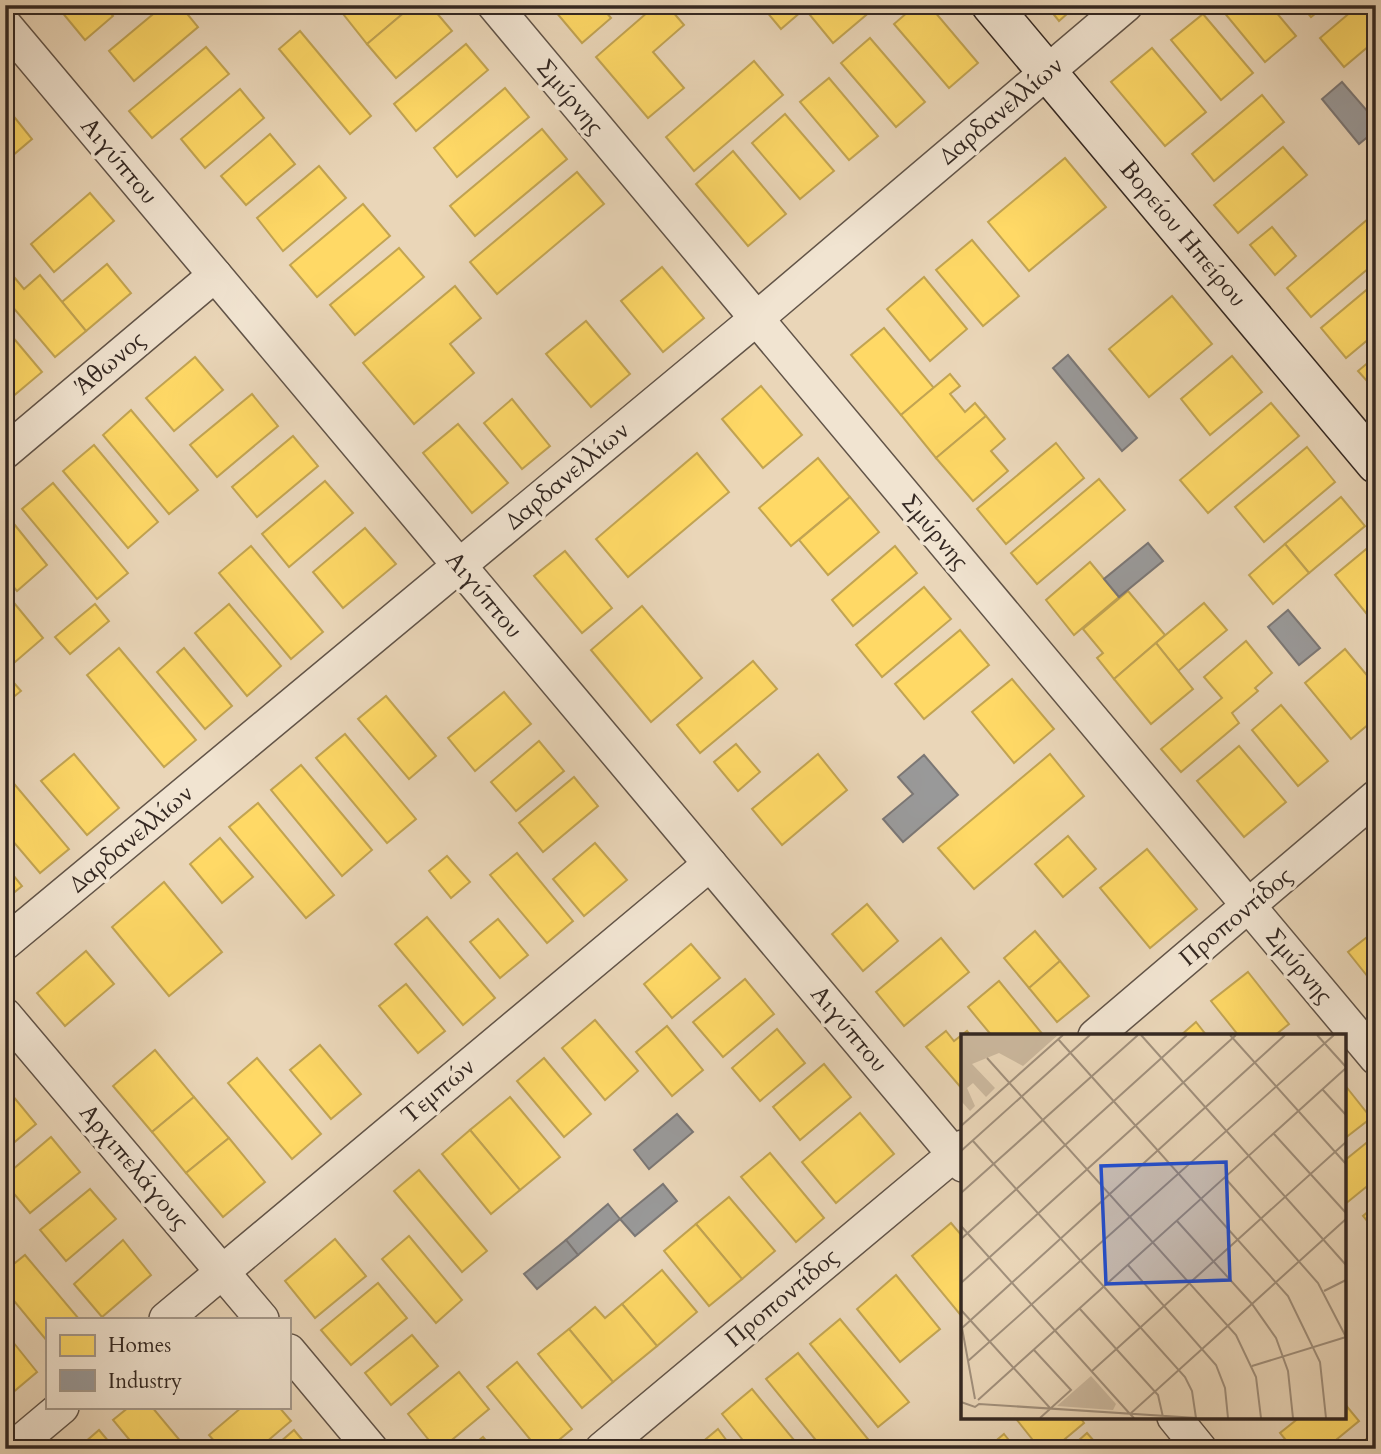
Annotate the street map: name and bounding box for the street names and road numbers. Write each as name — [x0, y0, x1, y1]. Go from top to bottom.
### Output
street label: Δαρδανελλίων — [932, 49, 1070, 173]
street label: Σμύρνης — [529, 52, 611, 142]
street label: Αιγύπτου — [73, 111, 165, 211]
street label: Βορείου Ηπείρου — [1112, 154, 1254, 314]
street label: Άθωνος — [67, 323, 153, 403]
street label: Δαρδανελλίων — [498, 414, 636, 538]
street label: Σμύρνης — [894, 487, 976, 577]
street label: Αιγύπτου — [438, 545, 530, 645]
street label: Δαρδανελλίων — [62, 777, 200, 901]
street label: Προποντίδος — [1172, 860, 1300, 974]
street label: Σμύρνης — [1258, 921, 1340, 1011]
street label: Αιγύπτου — [803, 979, 895, 1079]
street label: Τεμπών — [394, 1050, 482, 1132]
street label: Αρχιπελάγους — [71, 1097, 197, 1237]
street label: Προποντίδος — [718, 1241, 846, 1355]

